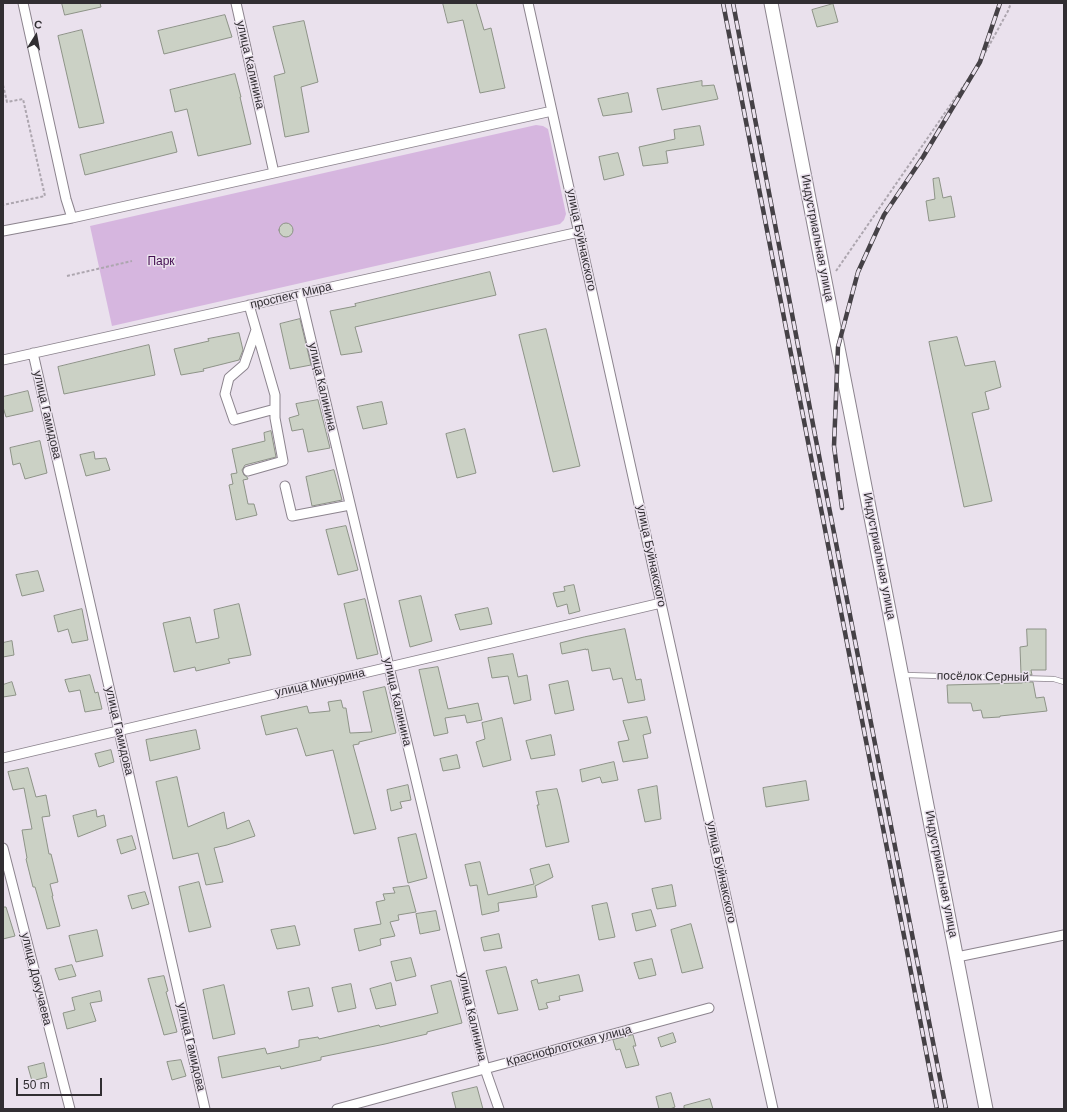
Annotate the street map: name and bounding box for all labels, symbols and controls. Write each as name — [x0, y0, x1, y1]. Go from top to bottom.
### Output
north arrow — [16, 16, 56, 56]
text: С — [33, 18, 43, 31]
street label: улица Калинина — [233, 19, 267, 111]
street label: Индустриальная улица — [798, 173, 836, 303]
street label: улица Буйнакского — [563, 188, 599, 292]
park label: Парк — [147, 255, 175, 269]
street label: проспект Мира — [249, 280, 333, 312]
street label: улица Калинина — [305, 341, 339, 433]
street label: улица Гамидова — [30, 369, 64, 461]
street label: Индустриальная улица — [860, 491, 898, 621]
street label: улица Буйнакского — [633, 504, 669, 608]
street label: улица Калинина — [380, 656, 414, 748]
street label: улица Мичурина — [274, 666, 366, 700]
street label: посёлок Серный — [937, 669, 1029, 685]
street label: улица Гамидова — [102, 685, 136, 777]
street label: Индустриальная улица — [922, 809, 960, 939]
street label: улица Буйнакского — [703, 820, 739, 924]
street label: улица Докучаева — [18, 931, 54, 1027]
street label: улица Калинина — [455, 971, 489, 1063]
street label: улица Гамидова — [174, 1001, 208, 1093]
street label: Краснофлотская улица — [505, 1022, 633, 1070]
scale bar — [18, 1070, 104, 1096]
text: 50 m — [23, 1078, 50, 1092]

